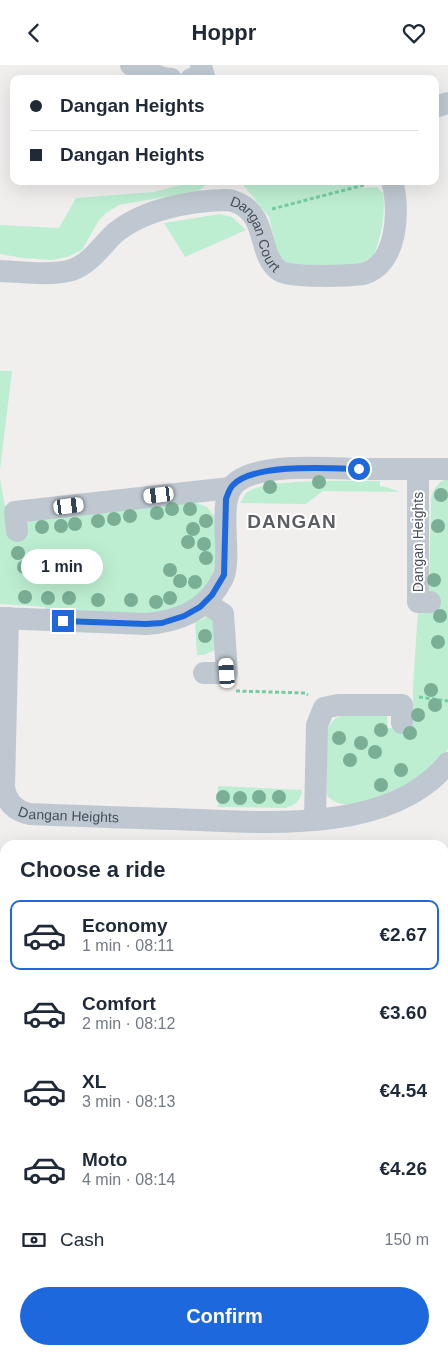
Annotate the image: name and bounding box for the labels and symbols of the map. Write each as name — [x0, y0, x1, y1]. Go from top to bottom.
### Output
street label: Dangan Court — [228, 193, 283, 275]
route start — [348, 458, 370, 480]
car — [143, 486, 174, 504]
street label: Dangan Heights — [410, 492, 426, 592]
car — [53, 497, 84, 515]
district label: DANGAN — [247, 511, 337, 532]
callout: 1 min — [22, 549, 104, 583]
route end — [52, 610, 74, 632]
car — [218, 658, 235, 688]
street label: Dangan Heights — [16, 803, 119, 825]

